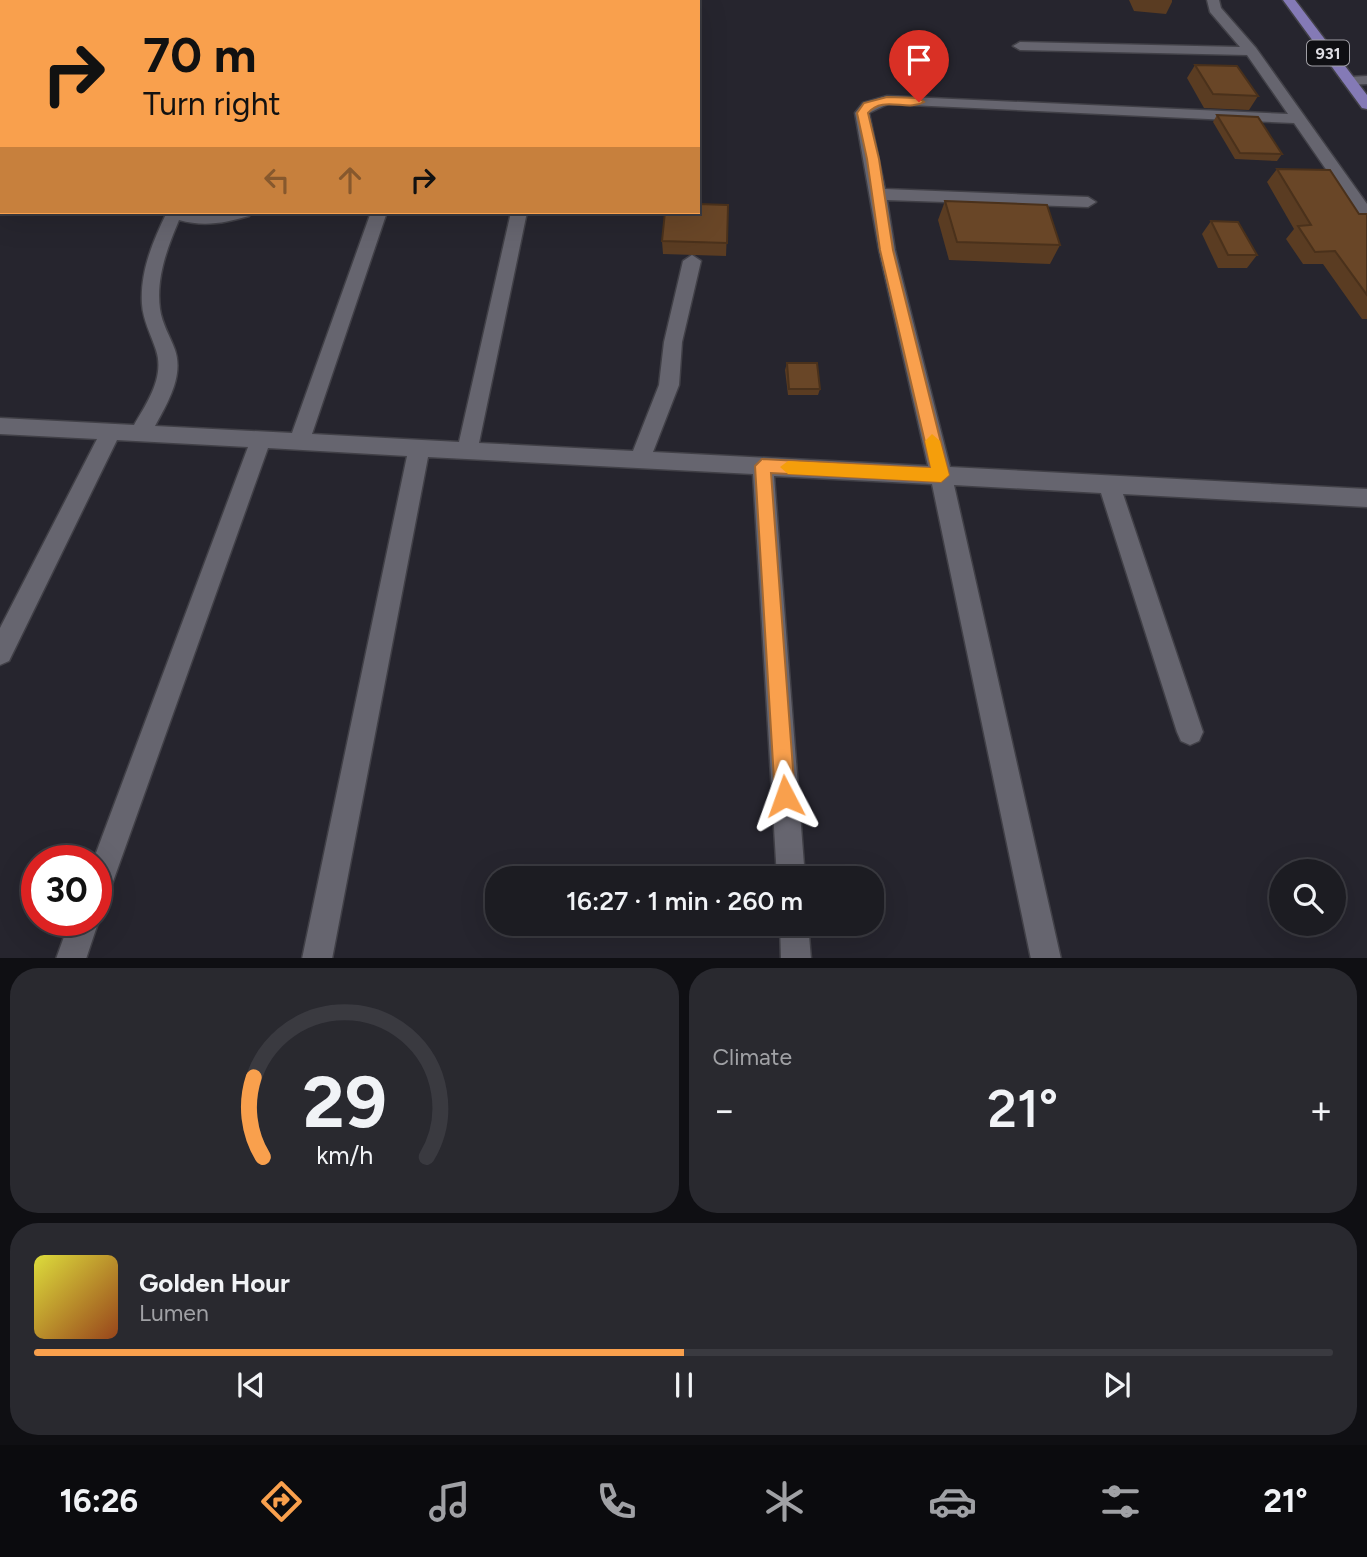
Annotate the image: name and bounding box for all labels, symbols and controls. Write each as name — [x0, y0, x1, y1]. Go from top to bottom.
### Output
text: 70 m — [143, 25, 256, 84]
icon: right — [28, 28, 119, 119]
pin — [889, 30, 949, 102]
road number: 931 — [1307, 40, 1349, 66]
icon: arrive — [900, 41, 938, 79]
text: Turn right — [143, 85, 281, 123]
icon: left — [258, 161, 296, 199]
icon: ahead — [331, 161, 369, 199]
icon: right — [404, 161, 442, 199]
position arrow — [748, 759, 822, 833]
speed limit sign: 30 — [21, 845, 112, 936]
map controls — [1269, 859, 1346, 936]
button: search — [1269, 859, 1346, 936]
text: 16:27 · 1 min · 260 m — [566, 885, 803, 917]
text: Climate — [713, 1043, 792, 1071]
text: 29 — [302, 1058, 386, 1145]
text: 21° — [987, 1078, 1058, 1140]
text: − — [713, 1087, 736, 1133]
text: + — [1309, 1087, 1333, 1133]
text: km/h — [316, 1139, 373, 1169]
text: Golden Hour — [139, 1267, 290, 1299]
text: Lumen — [139, 1299, 209, 1327]
icon: previous — [232, 1366, 270, 1404]
icon: pause — [665, 1366, 703, 1404]
icon: next — [1098, 1366, 1136, 1404]
icon: directions — [257, 1477, 306, 1526]
icon: music — [425, 1477, 474, 1526]
icon: phone — [592, 1477, 641, 1526]
icon: climate — [760, 1477, 809, 1526]
icon: car — [928, 1477, 977, 1526]
icon: filters — [1096, 1477, 1145, 1526]
text: 16:26 — [59, 1482, 138, 1520]
text: 21° — [1263, 1482, 1308, 1520]

